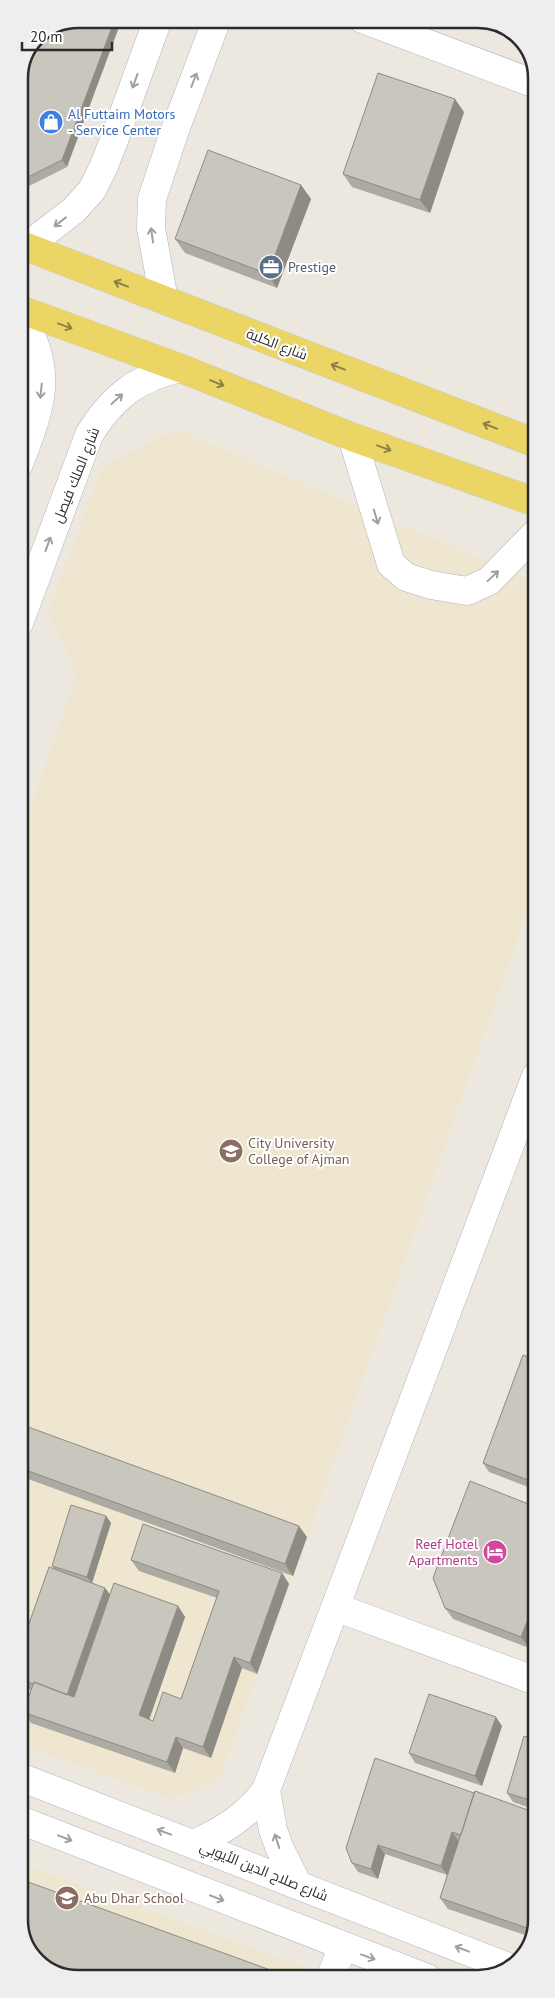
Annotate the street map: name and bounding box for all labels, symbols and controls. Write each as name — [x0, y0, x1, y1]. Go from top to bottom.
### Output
scale bar — [22, 20, 112, 52]
text: 20 m — [30, 27, 63, 46]
one-way arrow — [130, 73, 139, 89]
one-way arrow — [190, 73, 199, 88]
place label: Al Futtaim Motors - Service Center — [68, 105, 176, 139]
shop icon: Al Futtaim Motors - Service Center — [38, 109, 64, 135]
one-way arrow — [54, 216, 67, 227]
one-way arrow — [147, 227, 157, 243]
office icon: Prestige — [258, 254, 284, 280]
place label: Prestige — [288, 258, 336, 276]
one-way arrow — [114, 279, 129, 288]
one-way arrow — [56, 322, 72, 331]
street label: شارع الكلية — [244, 324, 310, 364]
one-way arrow — [331, 362, 346, 372]
one-way arrow — [209, 378, 224, 388]
one-way arrow — [36, 382, 46, 398]
one-way arrow — [111, 393, 124, 405]
one-way arrow — [483, 421, 498, 430]
street label: شارع الملك فيصل — [49, 424, 103, 526]
one-way arrow — [376, 444, 392, 454]
one-way arrow — [372, 508, 382, 524]
one-way arrow — [44, 537, 53, 552]
one-way arrow — [487, 570, 500, 582]
place label: City University College of Ajman — [248, 1134, 350, 1168]
school or university icon: City University College of Ajman — [218, 1138, 244, 1164]
place label: Reef Hotel Apartments — [409, 1535, 478, 1569]
hotel icon: Reef Hotel Apartments — [482, 1539, 508, 1565]
one-way arrow — [157, 1827, 172, 1837]
one-way arrow — [57, 1834, 72, 1843]
one-way arrow — [272, 1834, 281, 1850]
street label: شارع صلاح الدين الأيوبي — [196, 1837, 331, 1908]
school or university icon: Abu Dhar School — [54, 1885, 80, 1911]
place label: Abu Dhar School — [84, 1889, 184, 1907]
one-way arrow — [209, 1894, 224, 1903]
one-way arrow — [455, 1944, 470, 1953]
one-way arrow — [360, 1952, 375, 1962]

